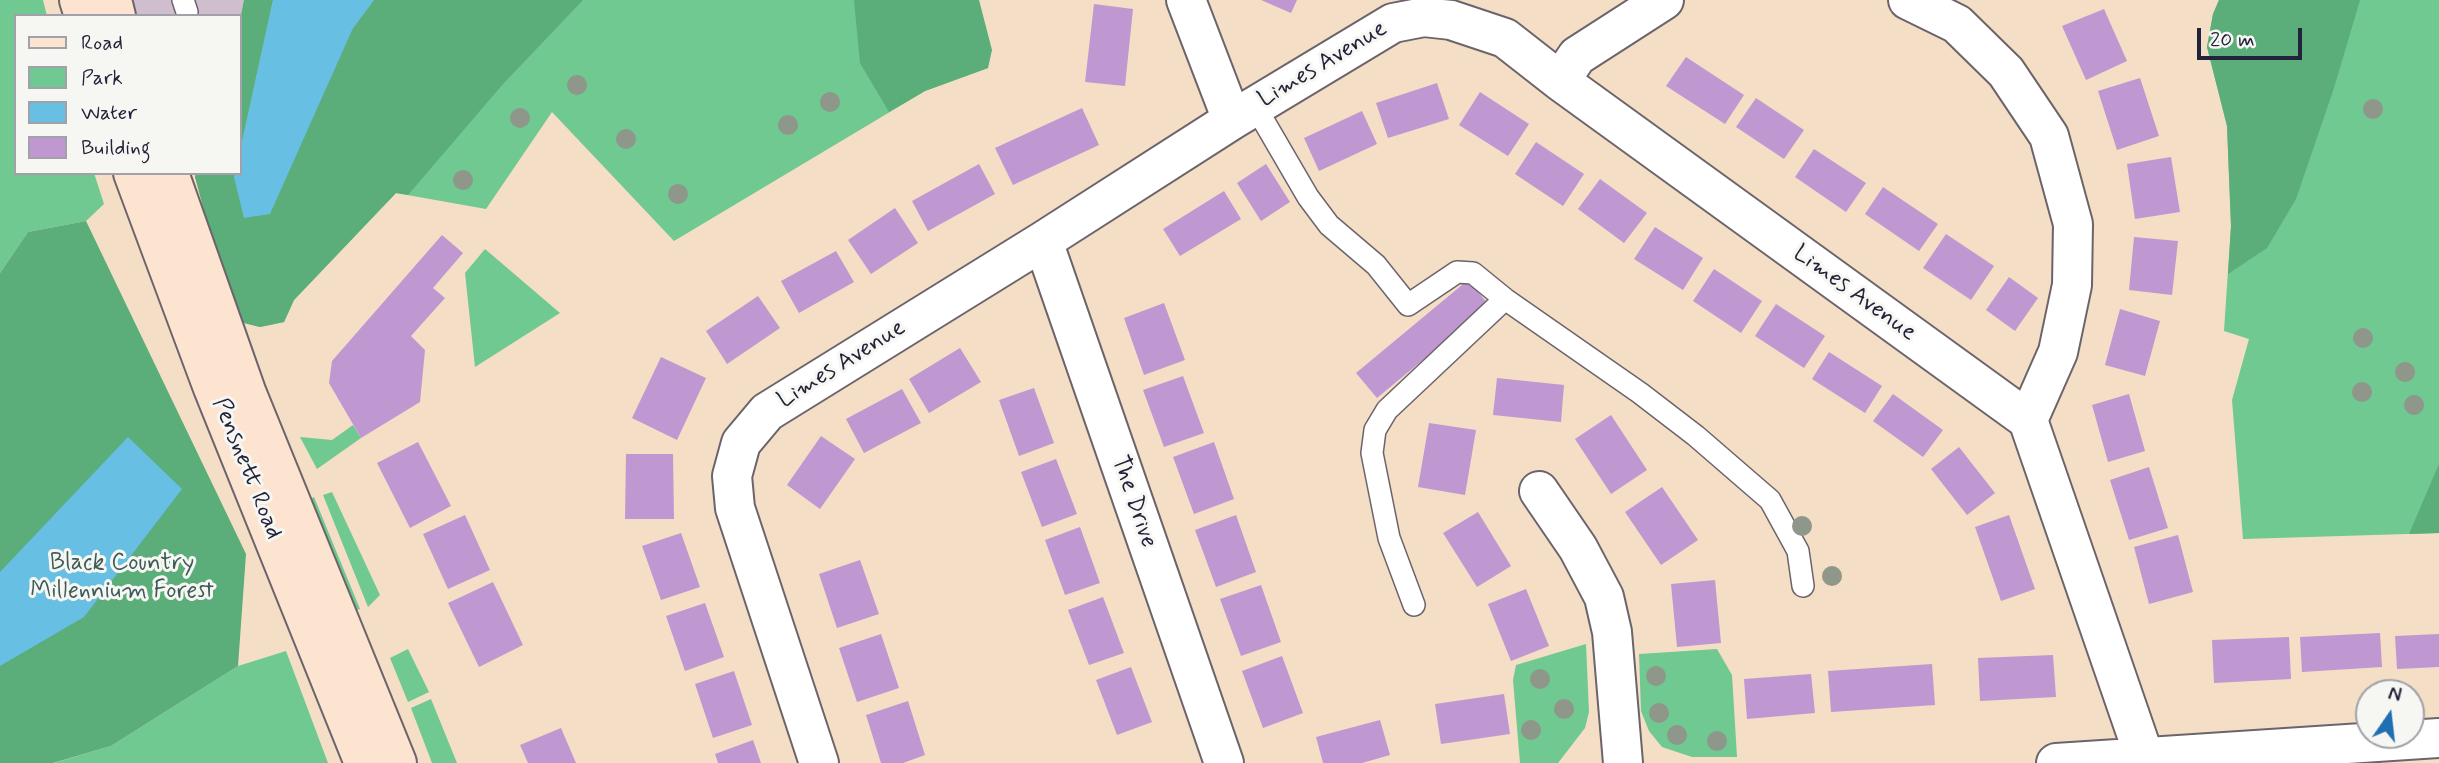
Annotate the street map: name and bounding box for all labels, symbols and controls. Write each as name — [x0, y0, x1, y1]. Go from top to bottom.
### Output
legend — [14, 14, 242, 175]
scale bar — [2201, 14, 2306, 58]
street label: Limes Avenue — [1253, 15, 1393, 115]
text: 20 m — [2210, 26, 2255, 54]
text: Road — [81, 29, 123, 57]
text: Park — [81, 64, 123, 92]
text: Water — [81, 99, 137, 127]
text: Building — [81, 134, 151, 162]
street label: Limes Avenue — [1787, 240, 1921, 348]
street label: Limes Avenue — [773, 314, 911, 416]
street label: Pensnett Road — [205, 394, 287, 544]
street label: The Drive — [1104, 452, 1162, 552]
park label: Black Country Millennium Forest — [30, 550, 214, 606]
north arrow — [2355, 679, 2425, 749]
text: N — [2386, 681, 2404, 709]

